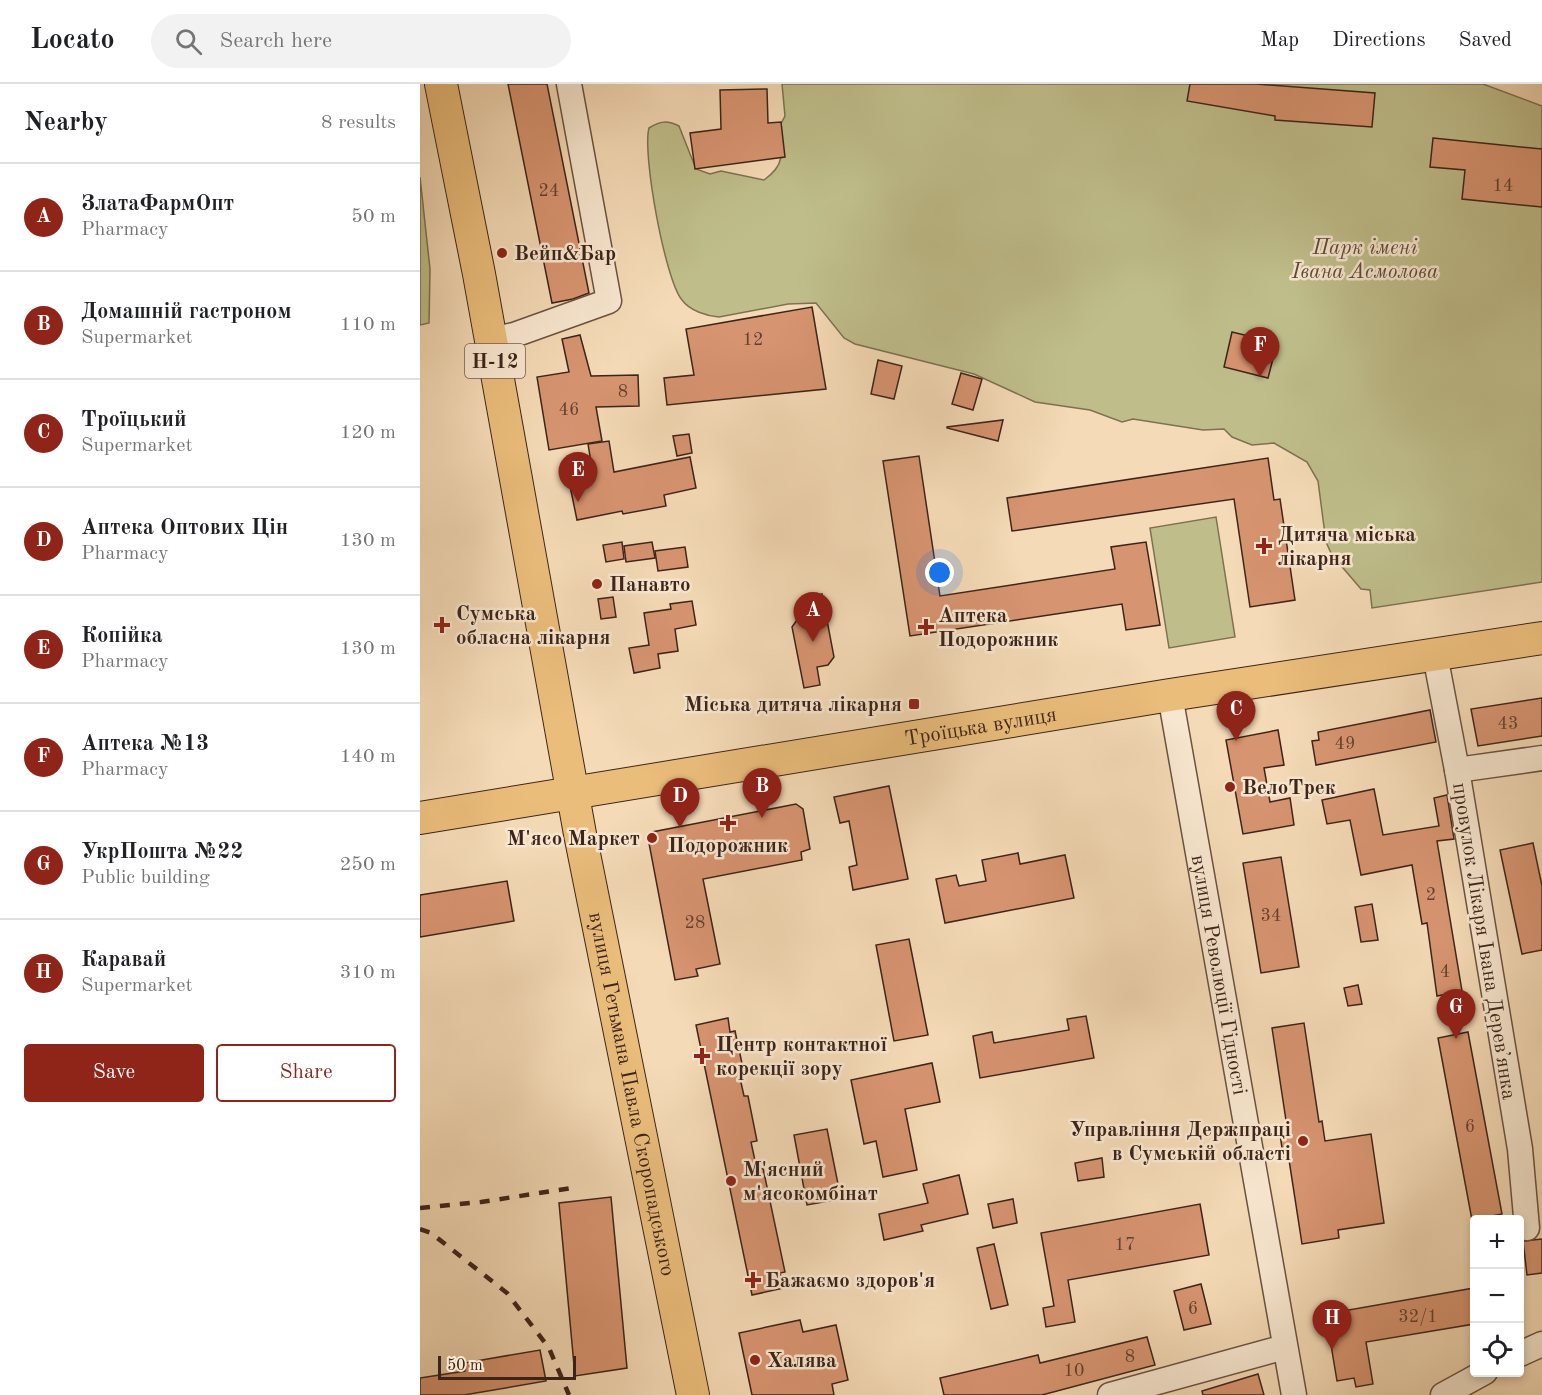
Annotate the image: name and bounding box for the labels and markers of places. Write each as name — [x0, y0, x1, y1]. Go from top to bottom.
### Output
place label: Вейп&Бар — [514, 244, 616, 265]
marker: Вейп&Бар — [495, 246, 509, 260]
pin: F — [1240, 328, 1280, 377]
pin: E — [558, 452, 598, 502]
place label: Дитяча міська лікарня — [1278, 525, 1416, 570]
marker: Дитяча міська лікарня — [1255, 537, 1273, 555]
place label: Панавто — [609, 575, 691, 596]
marker: Панавто — [590, 577, 604, 591]
pin: A — [794, 592, 832, 642]
place label: Сумська обласна лікарня — [456, 604, 611, 649]
place label: Аптека Подорожник — [938, 606, 1058, 651]
marker: Сумська обласна лікарня — [433, 616, 451, 634]
marker: Аптека Подорожник — [919, 620, 933, 634]
pin: C — [1216, 692, 1256, 741]
place label: Міська дитяча лікарня — [684, 695, 902, 716]
marker: Міська дитяча лікарня — [907, 697, 921, 711]
pin: B — [742, 768, 782, 818]
pin: D — [660, 778, 700, 828]
place label: ВелоТрек — [1242, 778, 1336, 799]
marker: ВелоТрек — [1223, 780, 1237, 794]
marker: Подорожник — [721, 816, 735, 830]
place label: М'ясо Маркет — [507, 829, 640, 850]
marker: М'ясо Маркет — [645, 831, 659, 845]
place label: Подорожник — [668, 836, 788, 857]
pin: G — [1436, 990, 1476, 1039]
place label: Центр контактної корекції зору — [716, 1035, 888, 1080]
marker: Центр контактної корекції зору — [693, 1047, 711, 1065]
place label: Управління Держпраці в Сумській області — [1070, 1120, 1291, 1165]
marker: Управління Держпраці в Сумській області — [1296, 1134, 1310, 1148]
place label: М'ясний м'ясокомбінат — [743, 1160, 878, 1205]
marker: М'ясний м'ясокомбінат — [724, 1174, 738, 1188]
place label: Бажаємо здоров'я — [765, 1271, 935, 1292]
marker: Бажаємо здоров'я — [746, 1273, 760, 1287]
pin: H — [1312, 1300, 1352, 1350]
place label: Халява — [767, 1351, 837, 1372]
marker: Халява — [748, 1353, 762, 1367]

